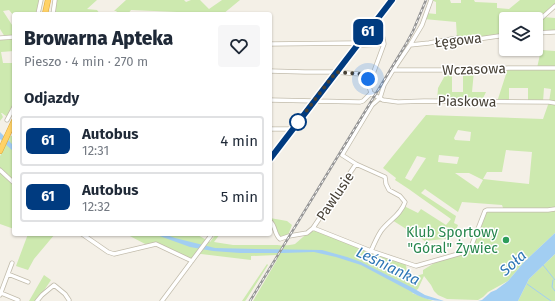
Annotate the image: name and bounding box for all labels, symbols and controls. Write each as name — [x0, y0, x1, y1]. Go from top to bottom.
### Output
map controls — [499, 12, 543, 56]
button: layers — [499, 12, 543, 56]
line badge: 61 — [350, 19, 386, 45]
text: 61 — [361, 23, 375, 40]
button: heart — [218, 25, 260, 67]
text: Browarna Apteka — [24, 27, 173, 50]
street label: Łęgowa — [434, 30, 482, 51]
text: Pieszo · 4 min · 270 m — [24, 54, 148, 69]
street label: Wczasowa — [442, 60, 506, 79]
your location — [358, 69, 378, 89]
text: Odjazdy — [24, 89, 79, 107]
street label: Piaskowa — [437, 92, 497, 111]
unlabelled marker — [289, 113, 307, 131]
text: Autobus — [82, 125, 139, 143]
text: 61 — [41, 132, 55, 149]
text: 4 min — [220, 132, 258, 150]
text: 12:31 — [82, 143, 109, 158]
street label: Pawlusie — [313, 169, 358, 224]
text: Autobus — [82, 181, 139, 199]
text: 61 — [41, 188, 55, 205]
text: 5 min — [221, 188, 258, 206]
text: 12:32 — [82, 199, 110, 214]
place label: Klub Sportowy "Góral" Żywiec — [406, 224, 498, 257]
marker: Klub Sportowy "Góral" Żywiec — [501, 235, 511, 245]
water label: Leśnianka — [353, 243, 423, 289]
water label: Soła — [495, 246, 530, 280]

